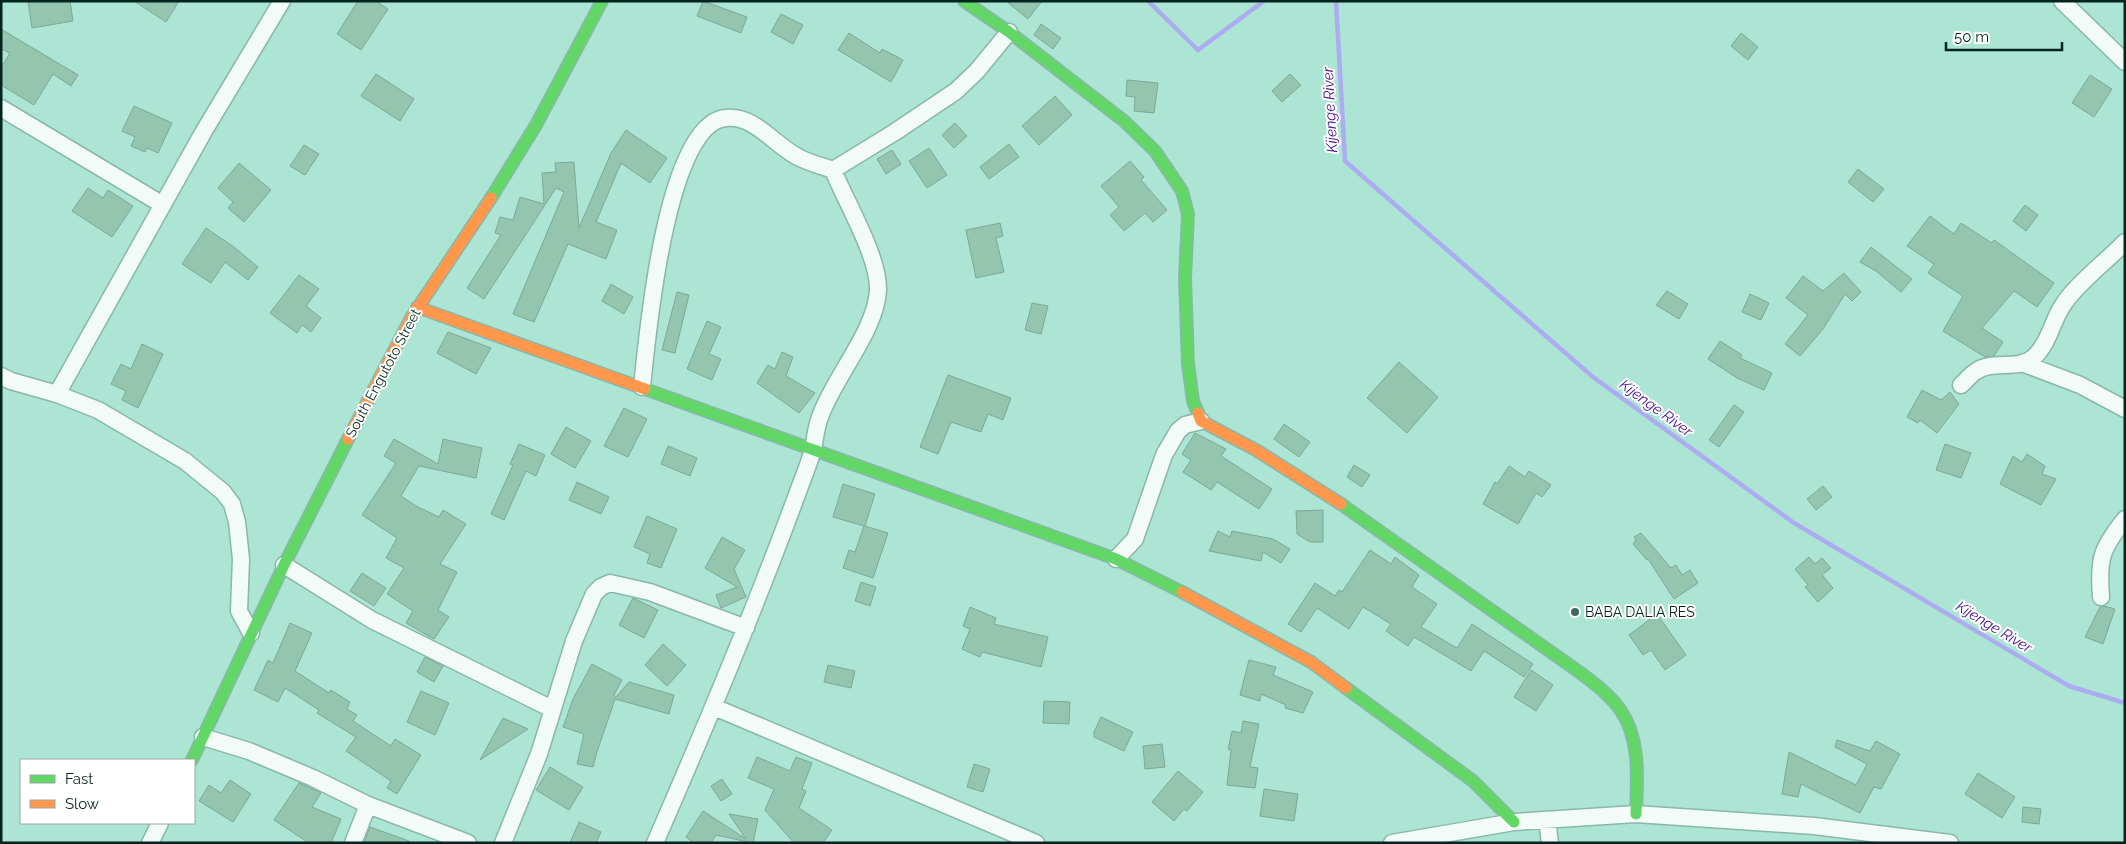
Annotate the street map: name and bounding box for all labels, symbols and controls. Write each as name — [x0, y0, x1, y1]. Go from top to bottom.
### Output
scale bar — [1946, 20, 2062, 52]
text: 50 m — [1954, 28, 1989, 46]
water label: Kijenge River — [1319, 66, 1341, 153]
street label: South Engutoto Street — [342, 306, 424, 440]
water label: Kijenge River — [1616, 376, 1697, 441]
water label: Kijenge River — [1953, 597, 2036, 657]
place label: BABA DALIA RES — [1585, 604, 1695, 620]
marker: BABA DALIA RES — [1569, 606, 1581, 618]
legend — [20, 759, 195, 824]
text: Fast — [65, 770, 93, 788]
text: Slow — [65, 795, 99, 813]

